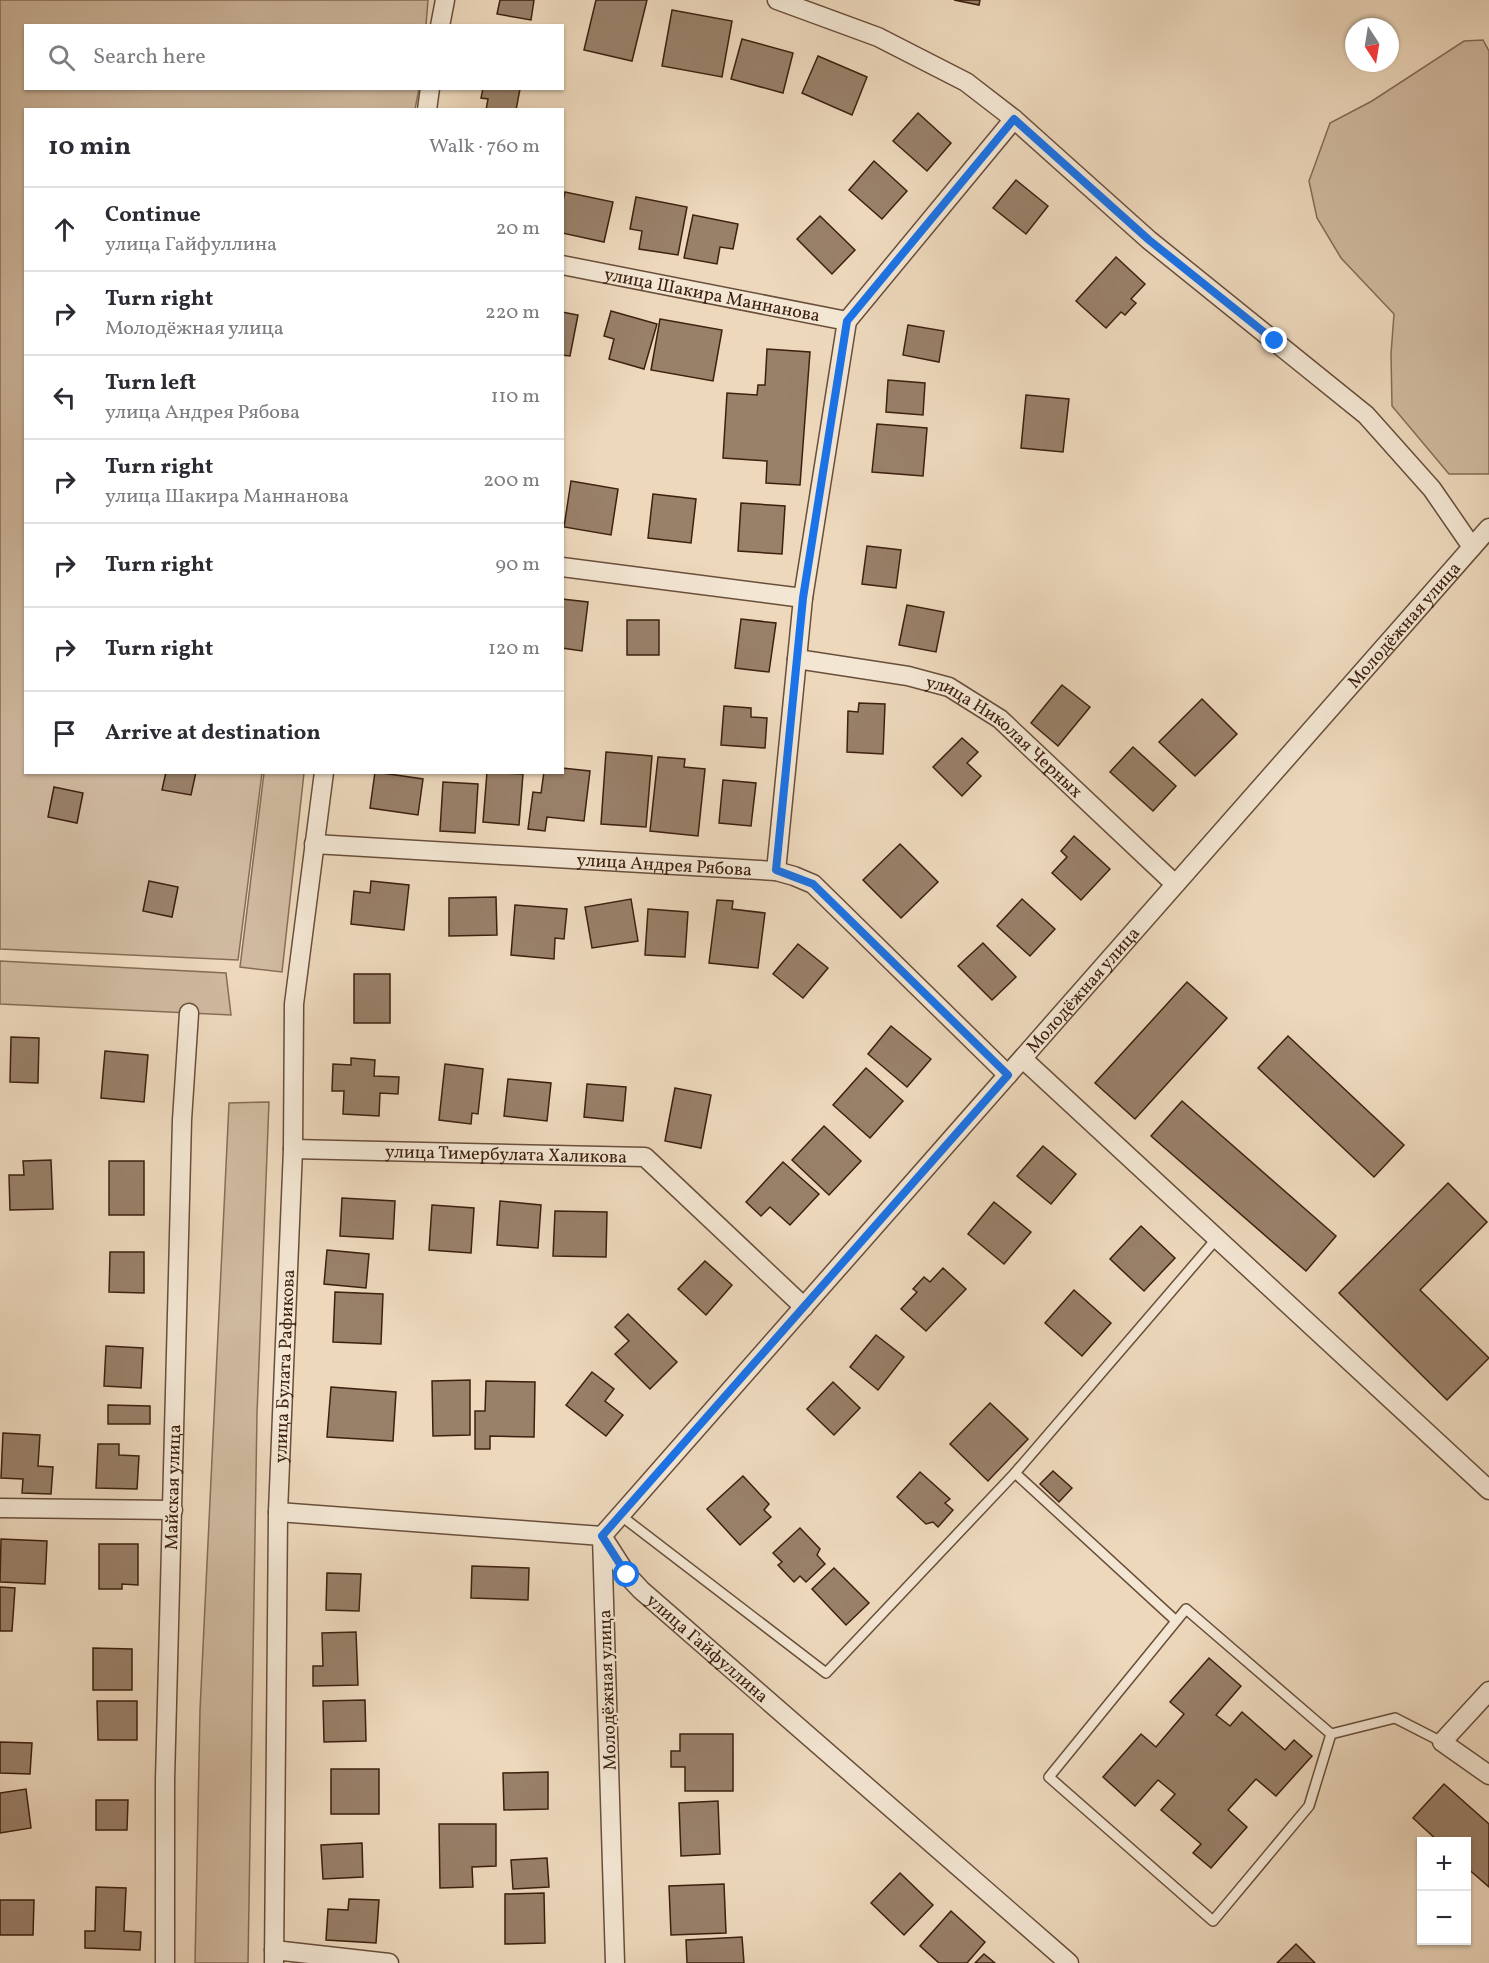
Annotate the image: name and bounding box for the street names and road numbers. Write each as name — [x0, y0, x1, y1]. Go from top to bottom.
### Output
street label: улица Шакира Маннанова — [602, 263, 822, 329]
street label: Молодёжная улица — [1342, 557, 1468, 694]
street label: улица Николая Черных — [923, 670, 1087, 805]
street label: улица Андрея Рябова — [576, 848, 753, 884]
street label: Молодёжная улица — [1021, 922, 1146, 1059]
street label: улица Тимербулата Халикова — [385, 1140, 627, 1171]
street label: улица Булата Рафикова — [269, 1269, 302, 1463]
street label: Майская улица — [160, 1424, 188, 1550]
street label: улица Гайфуллина — [640, 1589, 773, 1709]
street label: Молодёжная улица — [593, 1609, 624, 1771]

